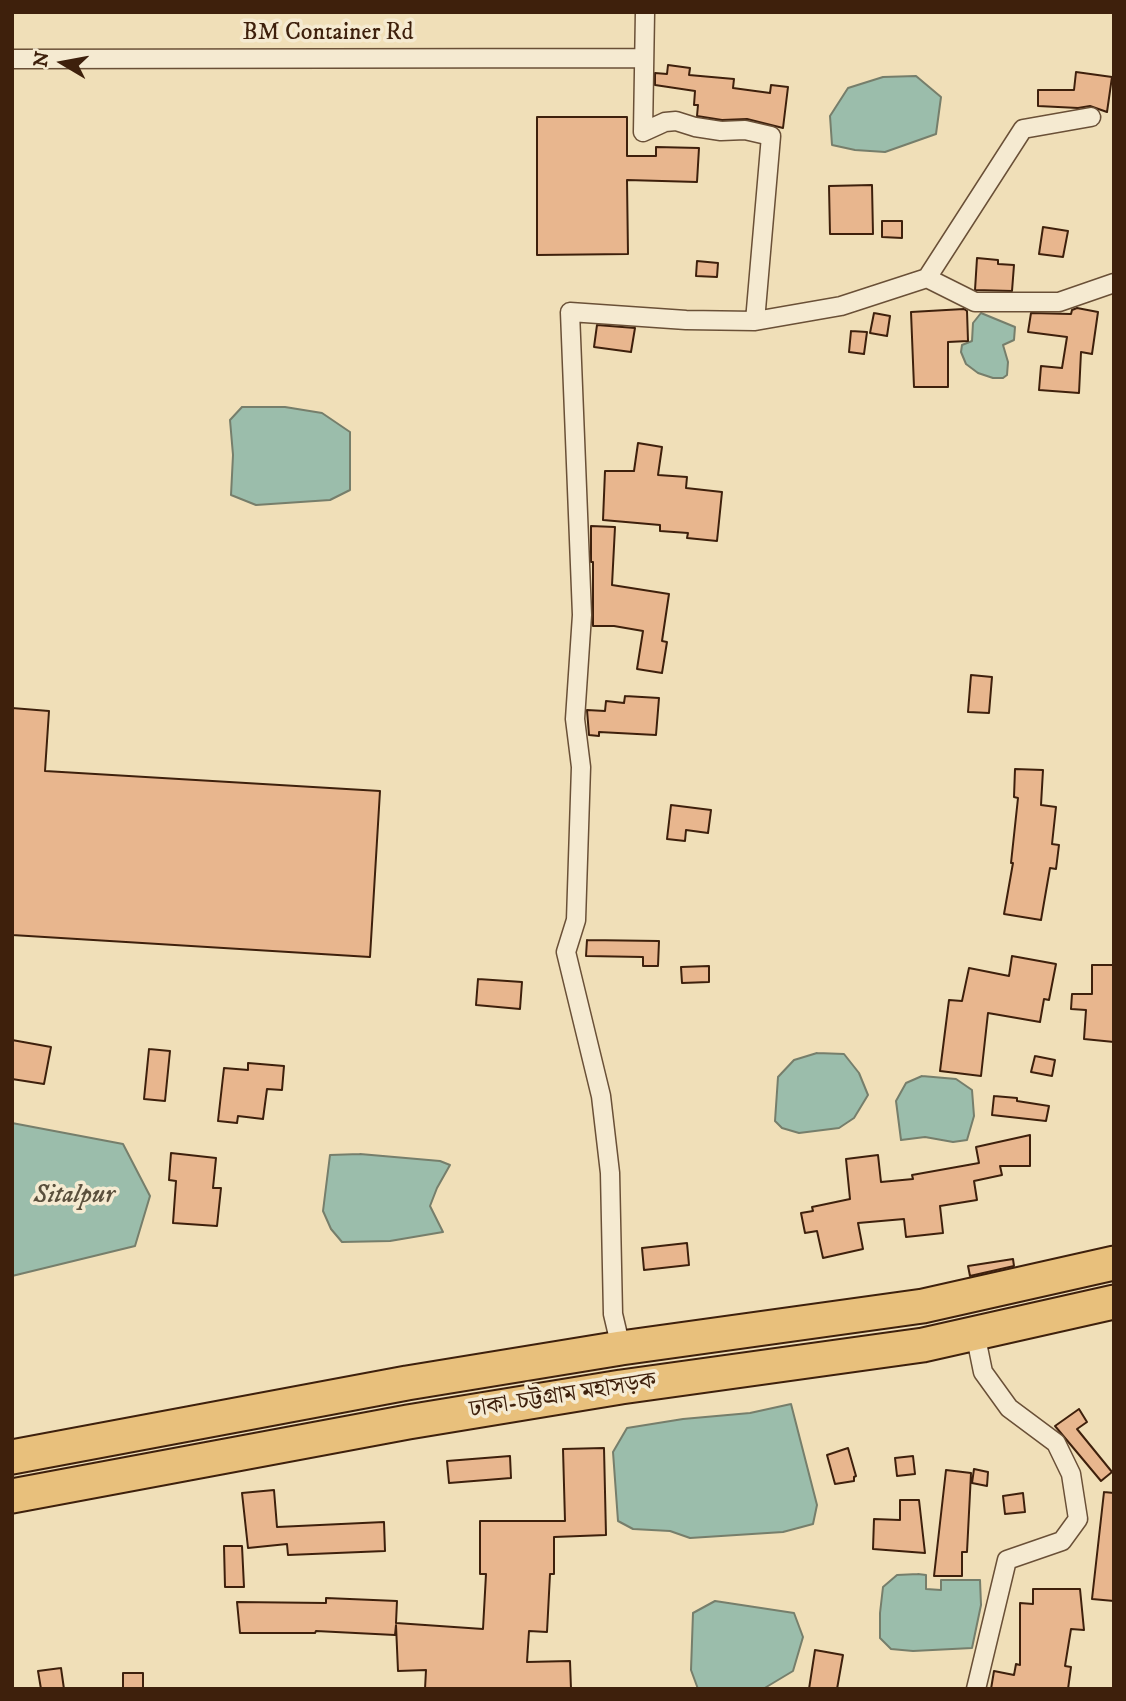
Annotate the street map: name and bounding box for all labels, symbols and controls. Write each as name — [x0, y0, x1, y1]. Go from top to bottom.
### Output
street label: BM Container Rd — [243, 20, 413, 48]
north arrow — [28, 28, 98, 98]
text: N — [29, 50, 55, 69]
water label: Sitalpur — [34, 1181, 114, 1213]
street label: ঢাকা-চট্টগ্রাম মহাসড়ক — [468, 1368, 658, 1426]

